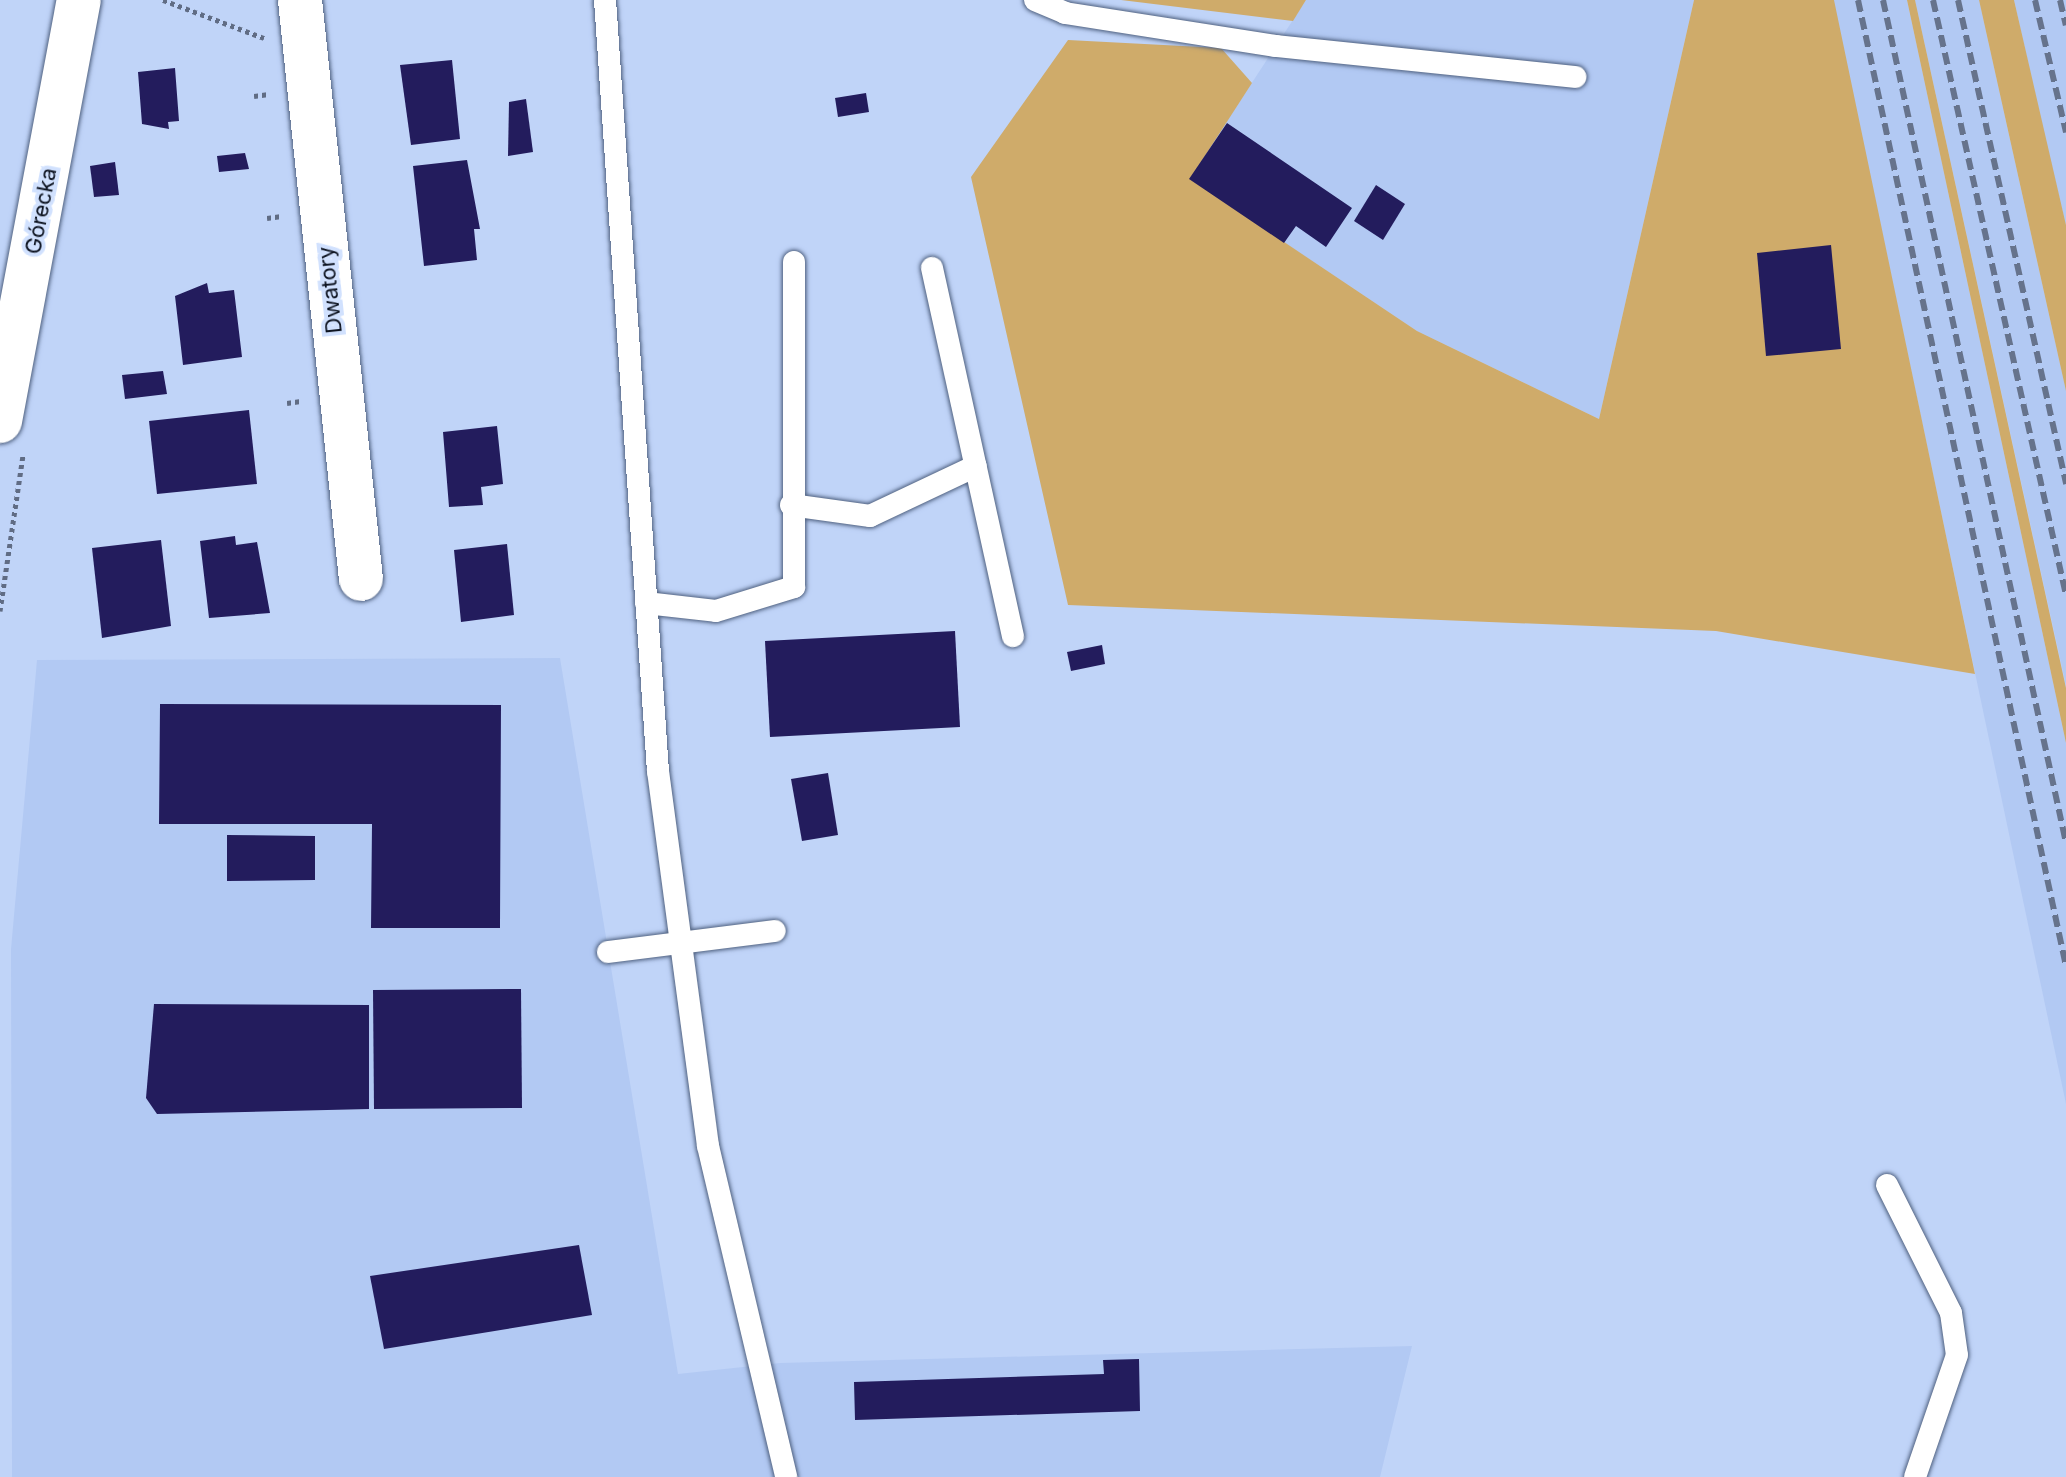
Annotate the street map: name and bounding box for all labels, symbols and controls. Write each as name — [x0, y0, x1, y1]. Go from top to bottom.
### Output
street label: Górecka — [20, 166, 62, 256]
street label: Dwatory — [312, 245, 348, 335]

